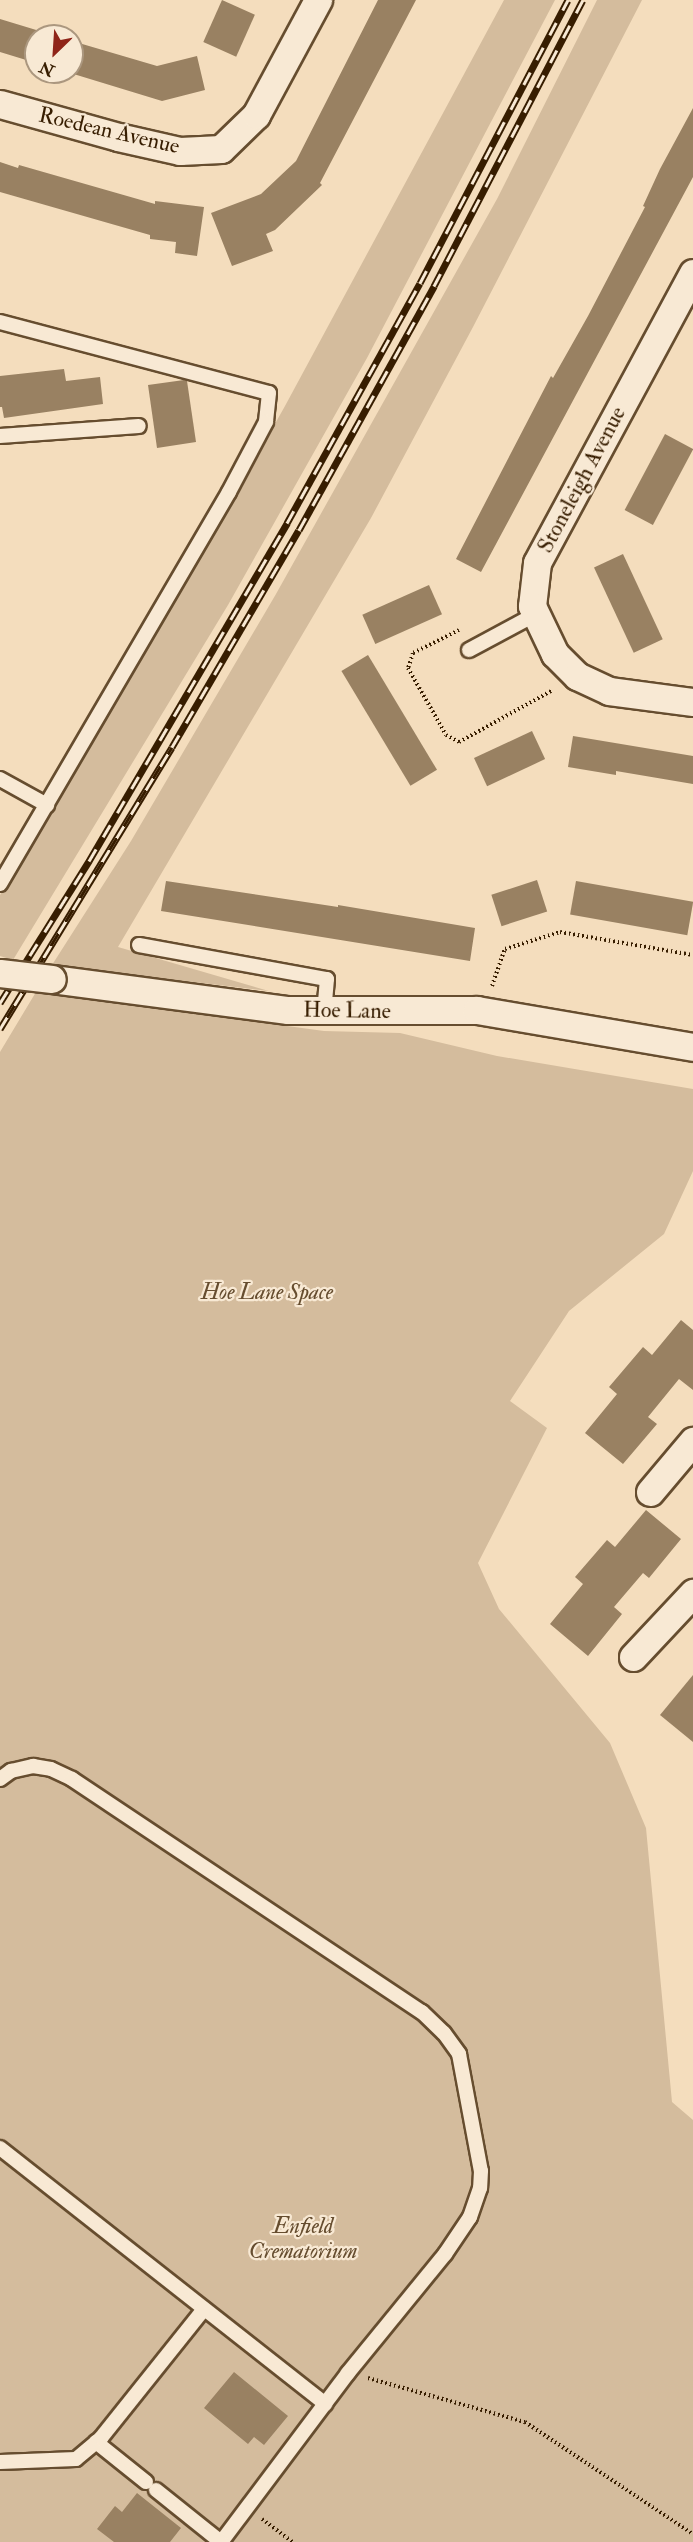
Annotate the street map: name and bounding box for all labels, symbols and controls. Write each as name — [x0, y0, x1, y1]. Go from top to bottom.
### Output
north arrow — [24, 24, 84, 84]
text: N — [37, 56, 58, 81]
street label: Roedean Avenue — [36, 102, 182, 160]
street label: Stoneleigh Avenue — [532, 402, 632, 558]
street label: Hoe Lane — [303, 997, 391, 1025]
park label: Hoe Lane Space — [201, 1280, 333, 1306]
park label: Enfield Crematorium — [249, 2213, 357, 2264]

